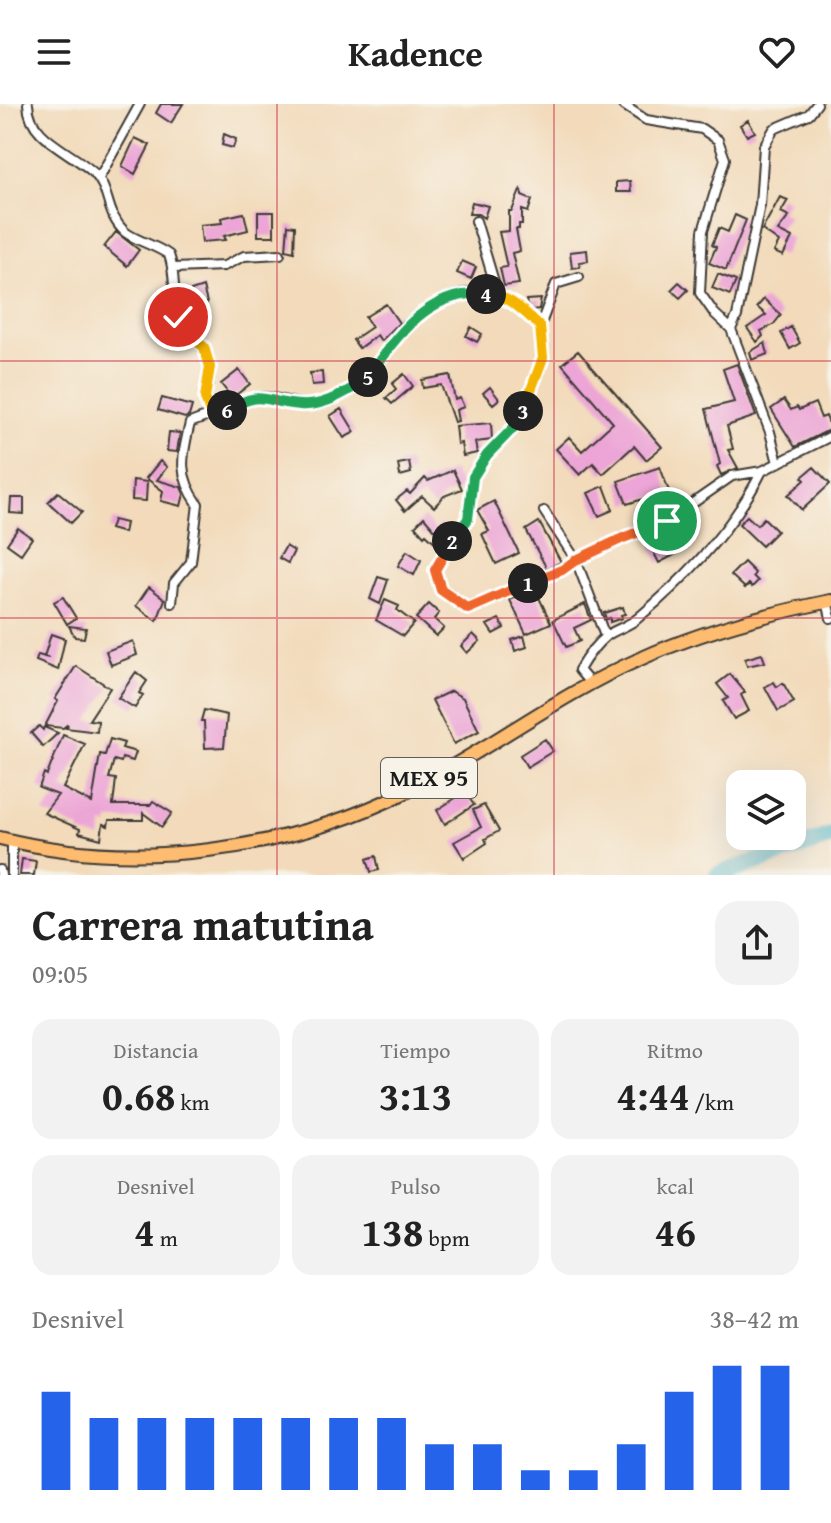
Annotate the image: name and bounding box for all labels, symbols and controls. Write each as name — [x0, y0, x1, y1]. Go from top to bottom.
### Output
text: Kadence — [348, 26, 483, 79]
icon: menu — [32, 30, 76, 74]
icon: heart — [755, 30, 799, 74]
pin: 4 — [466, 274, 506, 314]
text: 4 — [480, 278, 492, 310]
pin — [144, 283, 212, 351]
icon: check — [156, 295, 200, 339]
pin: 5 — [348, 357, 388, 397]
text: 5 — [362, 361, 374, 393]
pin: 6 — [207, 390, 247, 430]
pin: 3 — [503, 391, 543, 431]
text: 6 — [221, 394, 233, 426]
text: 3 — [517, 395, 529, 427]
pin — [633, 487, 701, 555]
icon: arrive — [645, 499, 689, 543]
pin: 2 — [432, 521, 472, 561]
text: 2 — [446, 525, 458, 557]
pin: 1 — [508, 563, 548, 603]
text: 1 — [522, 567, 534, 599]
road number: MEX 95 — [381, 758, 477, 798]
map controls — [726, 770, 806, 850]
button: layers — [726, 770, 806, 850]
text: Carrera matutina — [32, 892, 374, 956]
button: share — [715, 901, 799, 985]
text: 09:05 — [32, 954, 88, 993]
text: Distancia — [113, 1034, 198, 1066]
text: Tiempo — [381, 1034, 450, 1066]
text: Ritmo — [647, 1034, 703, 1066]
text: 0.68 — [102, 1066, 176, 1125]
text: 3:13 — [379, 1066, 452, 1125]
text: 4:44 — [616, 1066, 690, 1125]
text: km — [176, 1086, 210, 1118]
text: /km — [690, 1086, 734, 1118]
text: Desnivel — [117, 1170, 195, 1202]
text: Pulso — [391, 1170, 440, 1202]
text: kcal — [656, 1170, 694, 1202]
text: 4 — [134, 1202, 155, 1261]
text: 138 — [361, 1202, 424, 1261]
text: 46 — [654, 1202, 696, 1261]
text: m — [155, 1222, 178, 1254]
text: bpm — [424, 1222, 470, 1254]
text: Desnivel — [32, 1299, 124, 1338]
text: 38–42 m — [710, 1299, 799, 1338]

